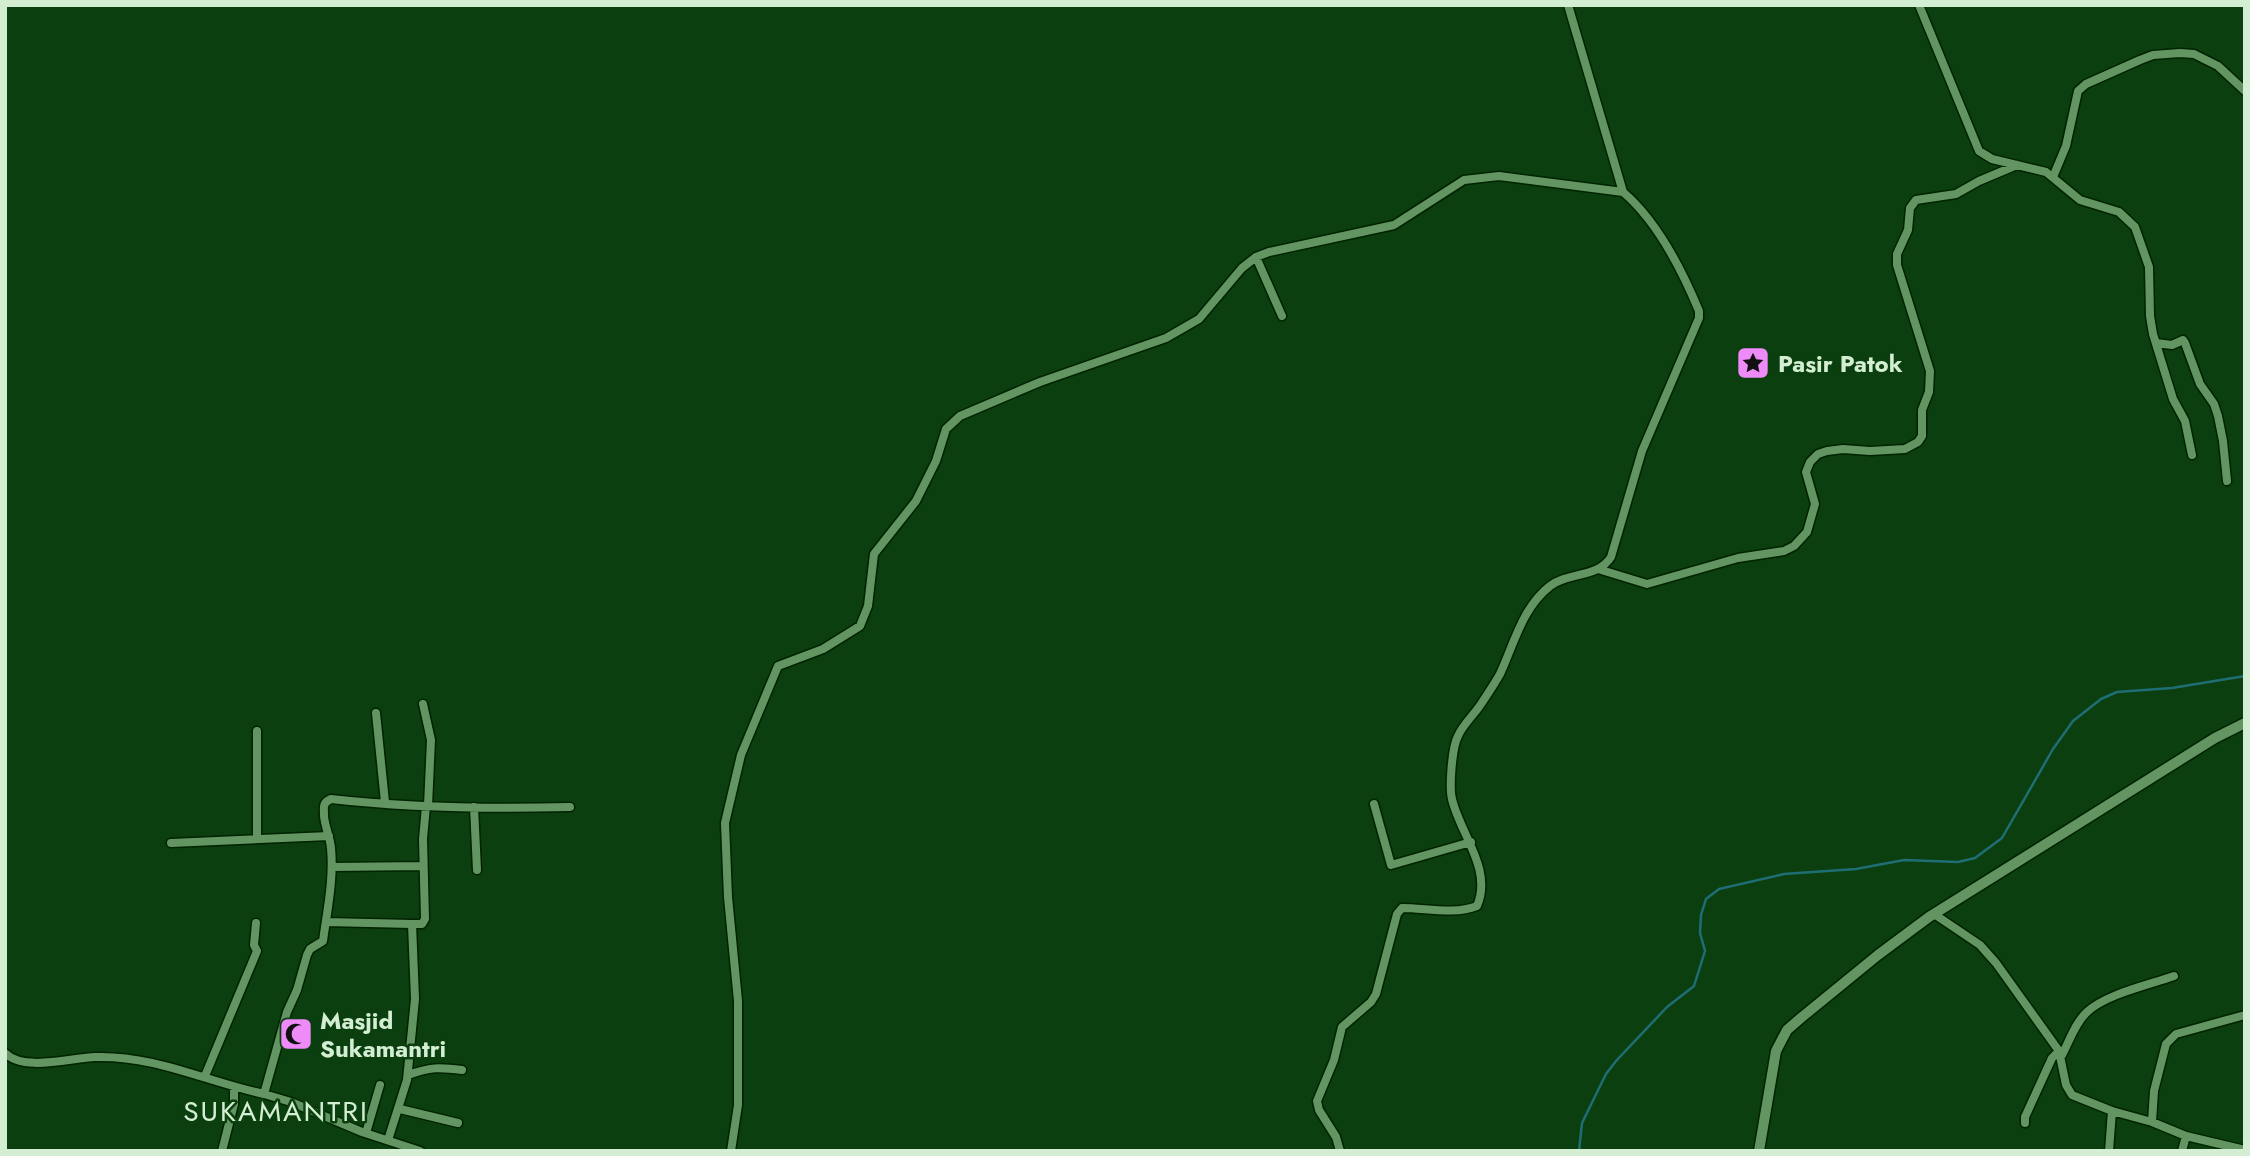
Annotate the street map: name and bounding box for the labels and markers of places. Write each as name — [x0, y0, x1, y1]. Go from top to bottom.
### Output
place icon: Pasir Patok — [1734, 344, 1772, 382]
place label: Pasir Patok — [1778, 346, 1903, 381]
place label: Masjid Sukamantri — [320, 1003, 446, 1066]
mosque icon: Masjid Sukamantri — [277, 1015, 315, 1053]

